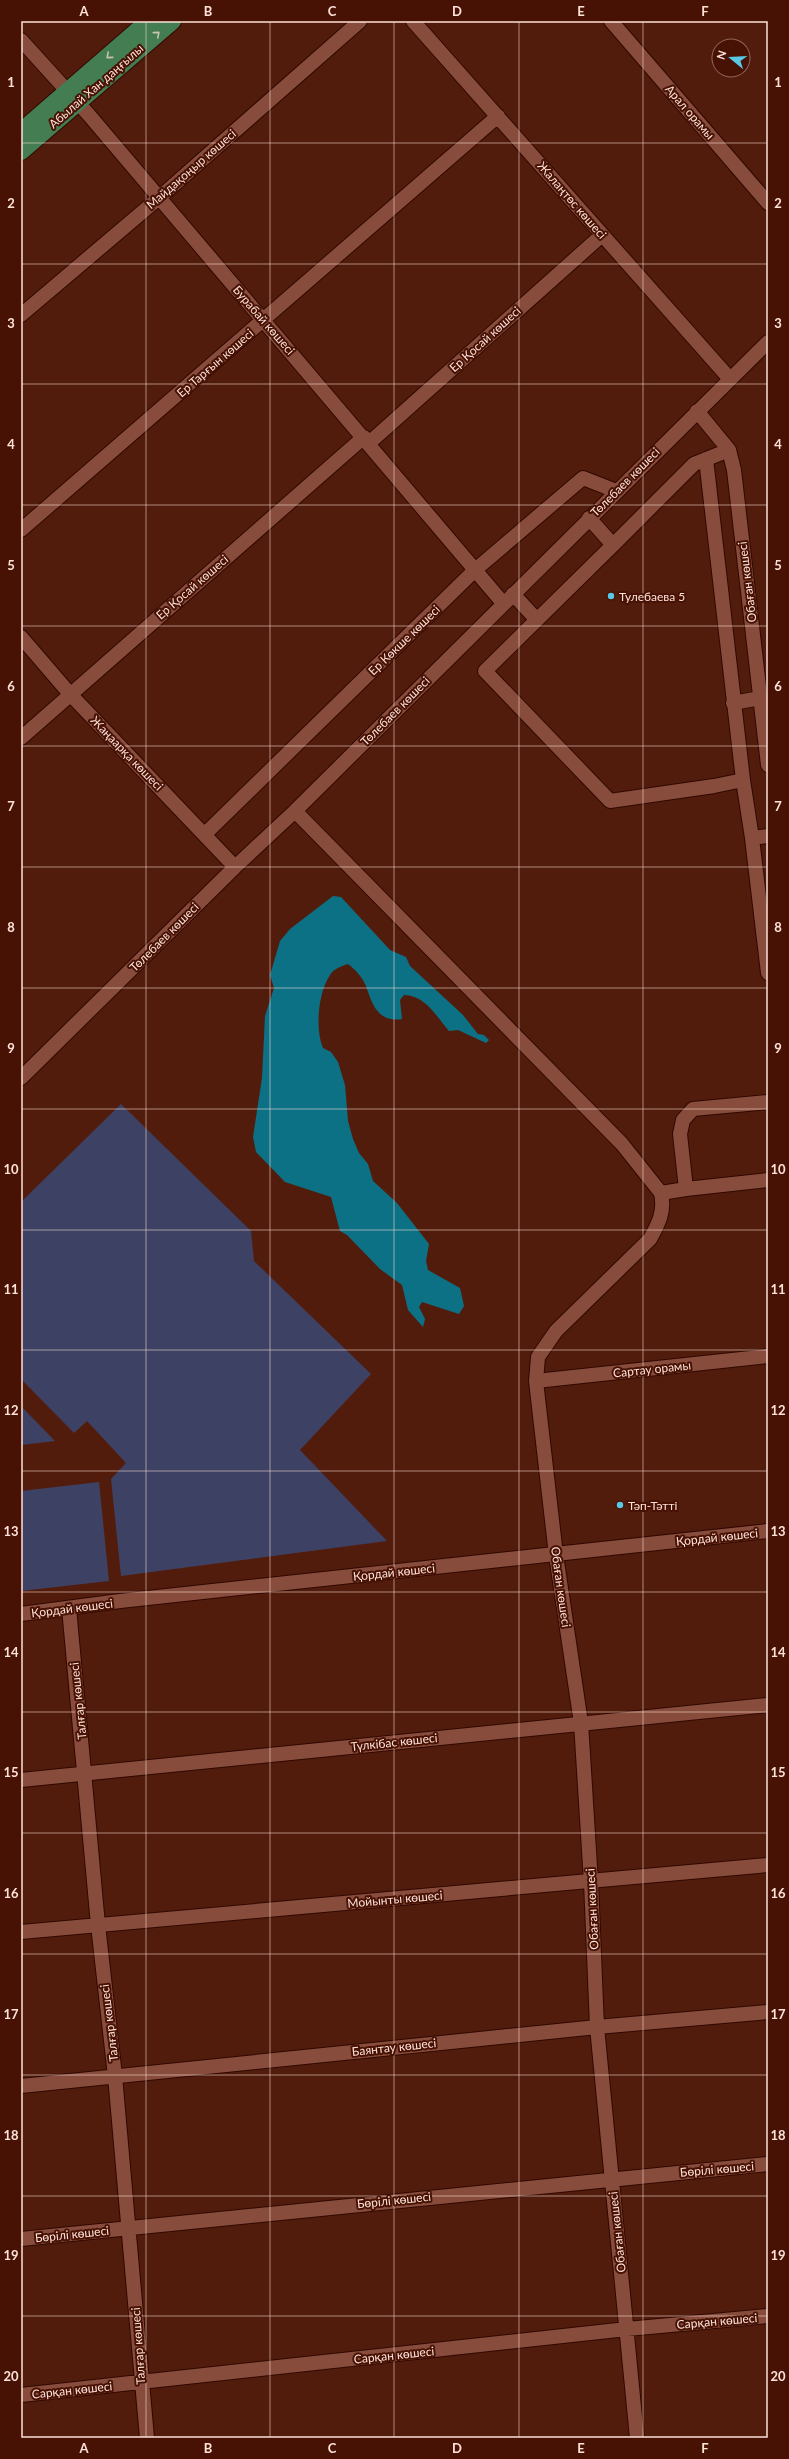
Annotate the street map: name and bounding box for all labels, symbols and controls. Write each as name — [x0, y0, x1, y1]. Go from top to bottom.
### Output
text: A — [78, 3, 89, 19]
text: B — [204, 3, 213, 19]
text: C — [328, 3, 337, 19]
text: D — [452, 3, 462, 19]
text: E — [577, 3, 585, 19]
text: F — [701, 3, 709, 19]
one-way arrow — [152, 31, 159, 38]
north arrow — [711, 38, 751, 78]
street label: Абылай Хан даңғылы — [46, 41, 146, 131]
text: N — [714, 49, 729, 61]
one-way arrow — [106, 51, 114, 58]
text: 1 — [7, 74, 15, 90]
text: 1 — [774, 74, 782, 90]
street label: Арал орамы — [662, 82, 718, 142]
street label: Майдақоңыр көшесі — [143, 126, 239, 212]
street label: Жалаңтөс көшесі — [534, 158, 610, 242]
text: 2 — [7, 195, 15, 211]
text: 2 — [774, 195, 782, 211]
street label: Бурабай көшесі — [230, 282, 298, 358]
street label: Ер Қосай көшесі — [446, 303, 524, 375]
text: 3 — [7, 315, 15, 331]
text: 3 — [774, 315, 782, 331]
street label: Ер Тарғын көшесі — [174, 326, 256, 400]
text: 4 — [7, 436, 15, 452]
text: 4 — [774, 436, 782, 452]
street label: Төлебаев көшесі — [587, 444, 663, 520]
street label: Обаған көшесі — [735, 541, 759, 623]
street label: Ер Қосай көшесі — [153, 551, 231, 622]
text: 5 — [7, 557, 15, 573]
text: 5 — [774, 557, 782, 573]
place label: Тулебаева 5 — [619, 589, 685, 604]
marker: Тулебаева 5 — [606, 591, 616, 601]
street label: Ер Көкше көшесі — [365, 602, 443, 678]
street label: Төлебаев көшесі — [357, 673, 433, 749]
text: 6 — [7, 678, 15, 694]
text: 6 — [774, 678, 782, 694]
street label: Жаңаарқа көшесі — [88, 713, 166, 793]
text: 7 — [7, 798, 15, 814]
text: 7 — [774, 798, 782, 814]
street label: Төлебаев көшесі — [126, 899, 202, 975]
text: 8 — [7, 919, 15, 935]
text: 8 — [774, 919, 782, 935]
text: 9 — [7, 1040, 15, 1056]
text: 9 — [774, 1040, 782, 1056]
text: 10 — [3, 1161, 19, 1177]
text: 10 — [770, 1161, 786, 1177]
text: 11 — [3, 1281, 19, 1297]
text: 11 — [770, 1281, 786, 1297]
street label: Сартау орамы — [612, 1357, 692, 1381]
text: 12 — [3, 1402, 19, 1418]
text: 12 — [770, 1402, 786, 1418]
place label: Тәп-Тәтті — [628, 1498, 678, 1513]
marker: Тәп-Тәтті — [615, 1500, 625, 1510]
text: 13 — [3, 1523, 19, 1539]
text: 13 — [770, 1523, 786, 1539]
street label: Қордай көшесі — [675, 1525, 759, 1549]
street label: Обаған көшесі — [548, 1546, 574, 1628]
street label: Қордай көшесі — [352, 1560, 436, 1584]
street label: Қордай көшесі — [30, 1596, 114, 1620]
text: 14 — [3, 1644, 19, 1660]
text: 14 — [770, 1644, 786, 1660]
street label: Талғар көшесі — [66, 1662, 90, 1740]
street label: Түлкібас көшесі — [350, 1730, 438, 1754]
text: 15 — [3, 1764, 19, 1780]
text: 15 — [770, 1764, 786, 1780]
street label: Обаған көшесі — [582, 1868, 602, 1950]
text: 16 — [3, 1885, 19, 1901]
text: 16 — [770, 1885, 786, 1901]
street label: Мойынты көшесі — [347, 1887, 443, 1911]
street label: Талғар көшесі — [97, 1984, 121, 2062]
text: 17 — [3, 2006, 19, 2022]
text: 17 — [770, 2006, 786, 2022]
street label: Баянтау көшесі — [351, 2035, 437, 2059]
text: 18 — [3, 2127, 19, 2143]
text: 18 — [770, 2127, 786, 2143]
street label: Бөрілі көшесі — [679, 2158, 755, 2180]
street label: Бөрілі көшесі — [356, 2189, 432, 2211]
street label: Обаған көшесі — [605, 2191, 629, 2273]
street label: Бөрілі көшесі — [34, 2223, 110, 2245]
text: 19 — [3, 2247, 19, 2263]
text: 19 — [770, 2247, 786, 2263]
street label: Талғар көшесі — [128, 2307, 148, 2385]
street label: Сарқан көшесі — [676, 2310, 758, 2332]
street label: Сарқан көшесі — [353, 2343, 435, 2367]
text: 20 — [3, 2368, 19, 2384]
text: 20 — [770, 2368, 786, 2384]
street label: Сарқан көшесі — [31, 2378, 113, 2402]
text: A — [78, 2440, 89, 2456]
text: B — [204, 2440, 213, 2456]
text: C — [328, 2440, 337, 2456]
text: D — [452, 2440, 462, 2456]
text: E — [577, 2440, 585, 2456]
text: F — [701, 2440, 709, 2456]

